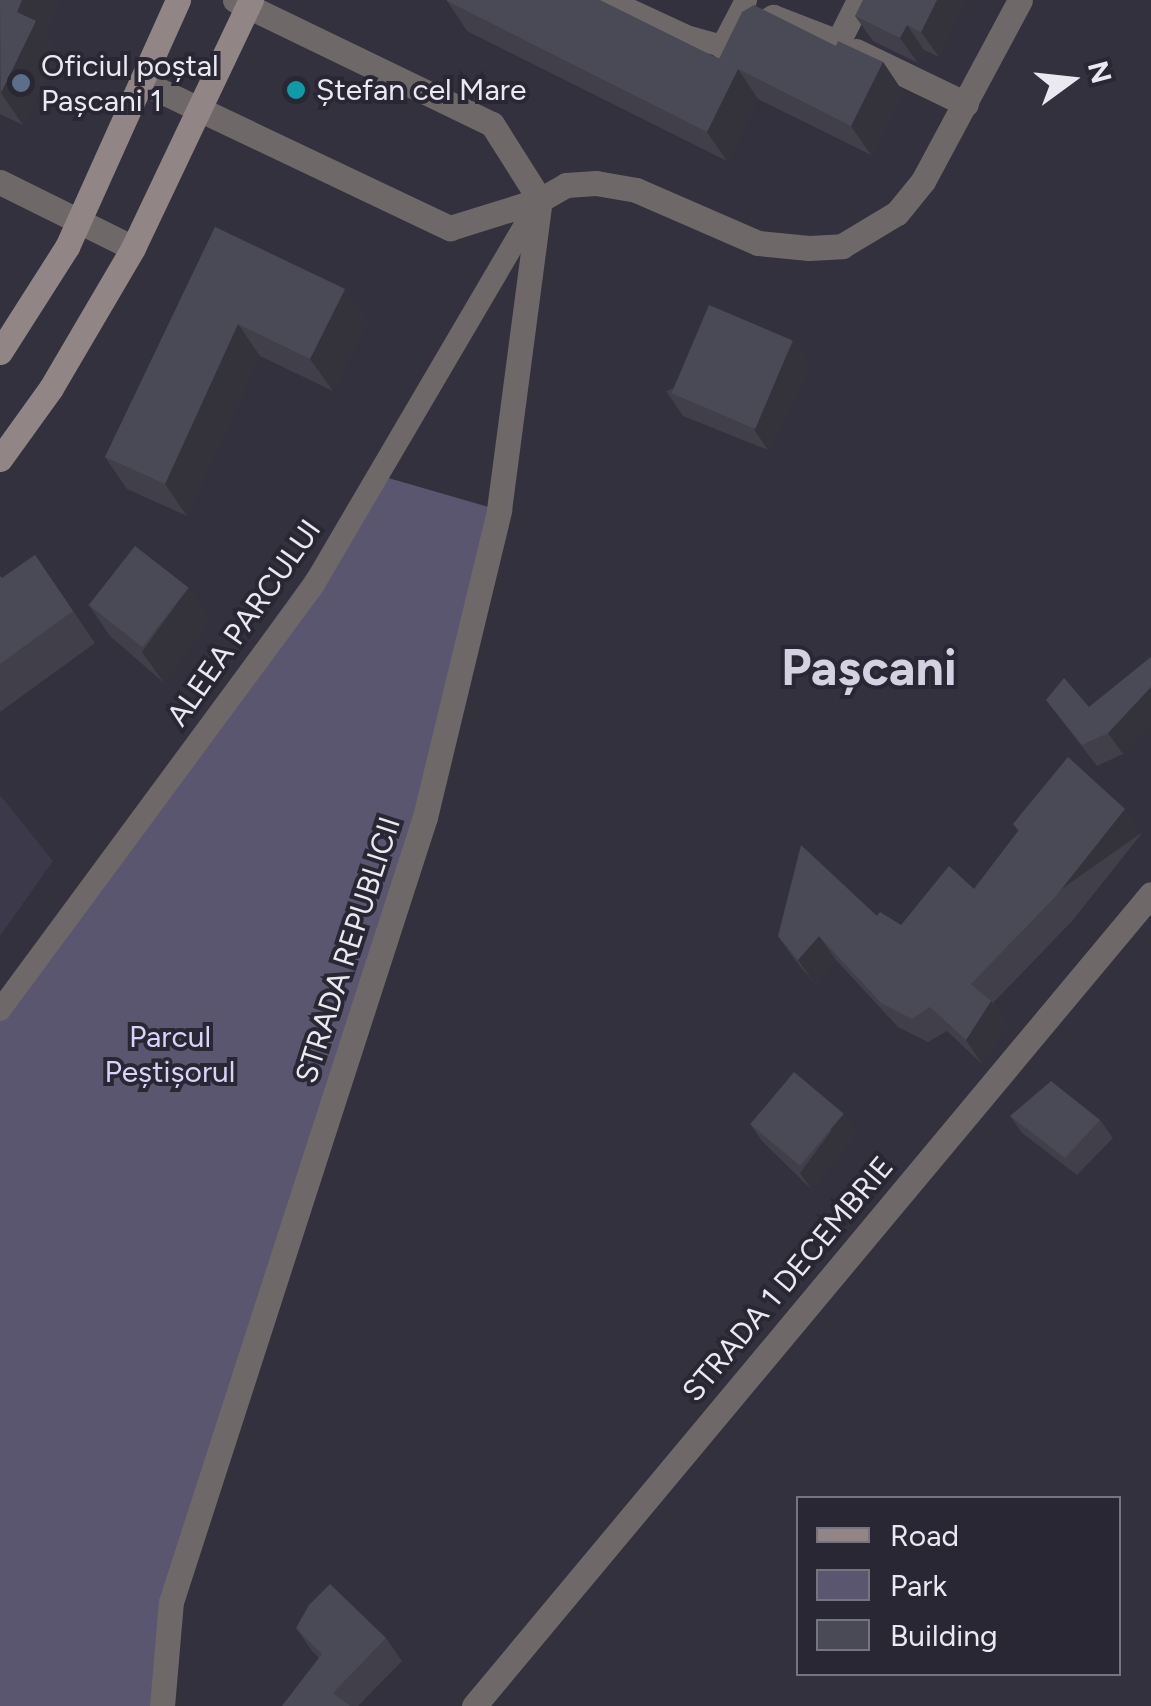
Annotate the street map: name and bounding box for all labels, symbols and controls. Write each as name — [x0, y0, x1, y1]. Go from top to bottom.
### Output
north arrow — [1021, 30, 1121, 130]
place label: Oficiul poștal Pașcani 1 — [41, 48, 219, 118]
text: N — [1081, 57, 1119, 87]
marker: Oficiul poștal Pașcani 1 — [10, 72, 32, 94]
place label: Ștefan cel Mare — [316, 72, 526, 108]
marker: Ștefan cel Mare — [285, 79, 307, 101]
street label: ALEEA PARCULUI — [159, 513, 329, 733]
district label: Pașcani — [781, 638, 957, 698]
street label: STRADA REPUBLICII — [288, 812, 408, 1088]
park label: Parcul Peștișorul — [105, 1019, 235, 1090]
street label: STRADA 1 DECEMBRIE — [675, 1149, 901, 1409]
legend — [796, 1496, 1121, 1676]
text: Road — [890, 1517, 959, 1554]
text: Park — [890, 1567, 947, 1604]
text: Building — [890, 1617, 998, 1654]

